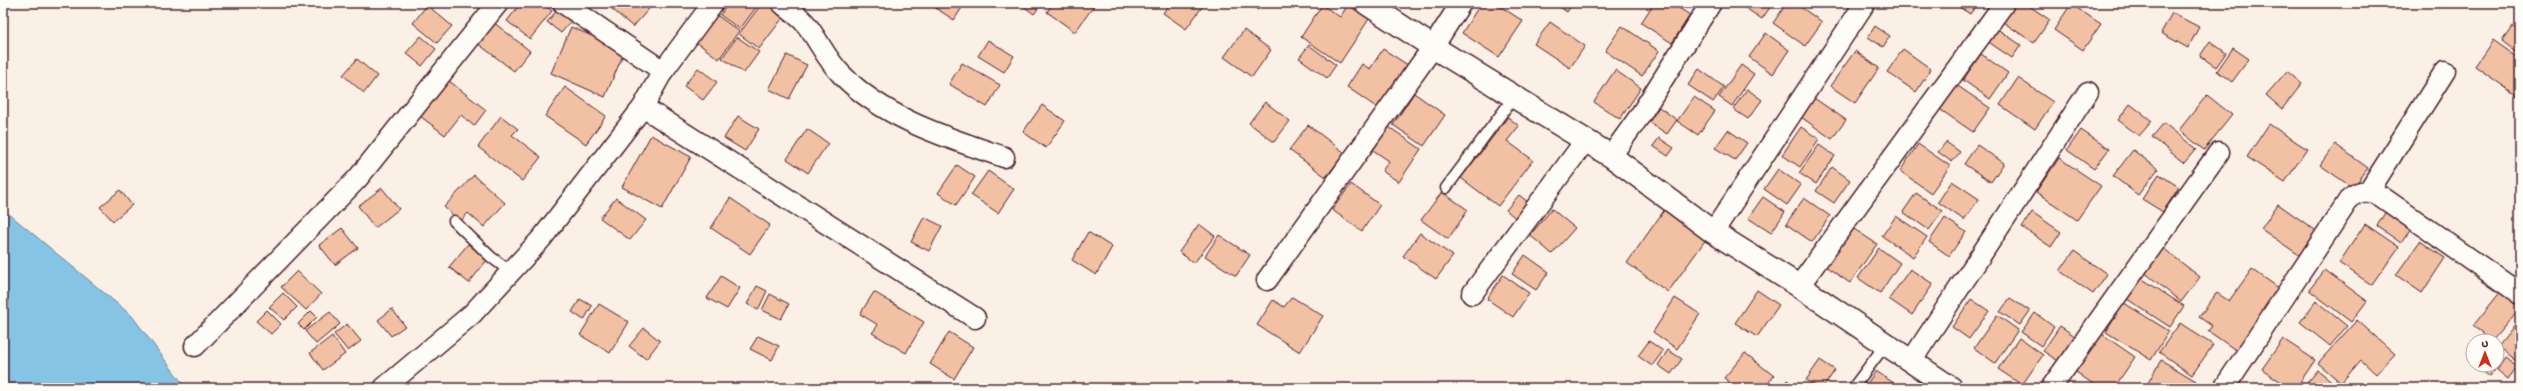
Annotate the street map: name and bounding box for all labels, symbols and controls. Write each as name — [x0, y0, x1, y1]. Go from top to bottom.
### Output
north arrow — [2465, 333, 2505, 373]
text: U — [2482, 339, 2489, 351]

